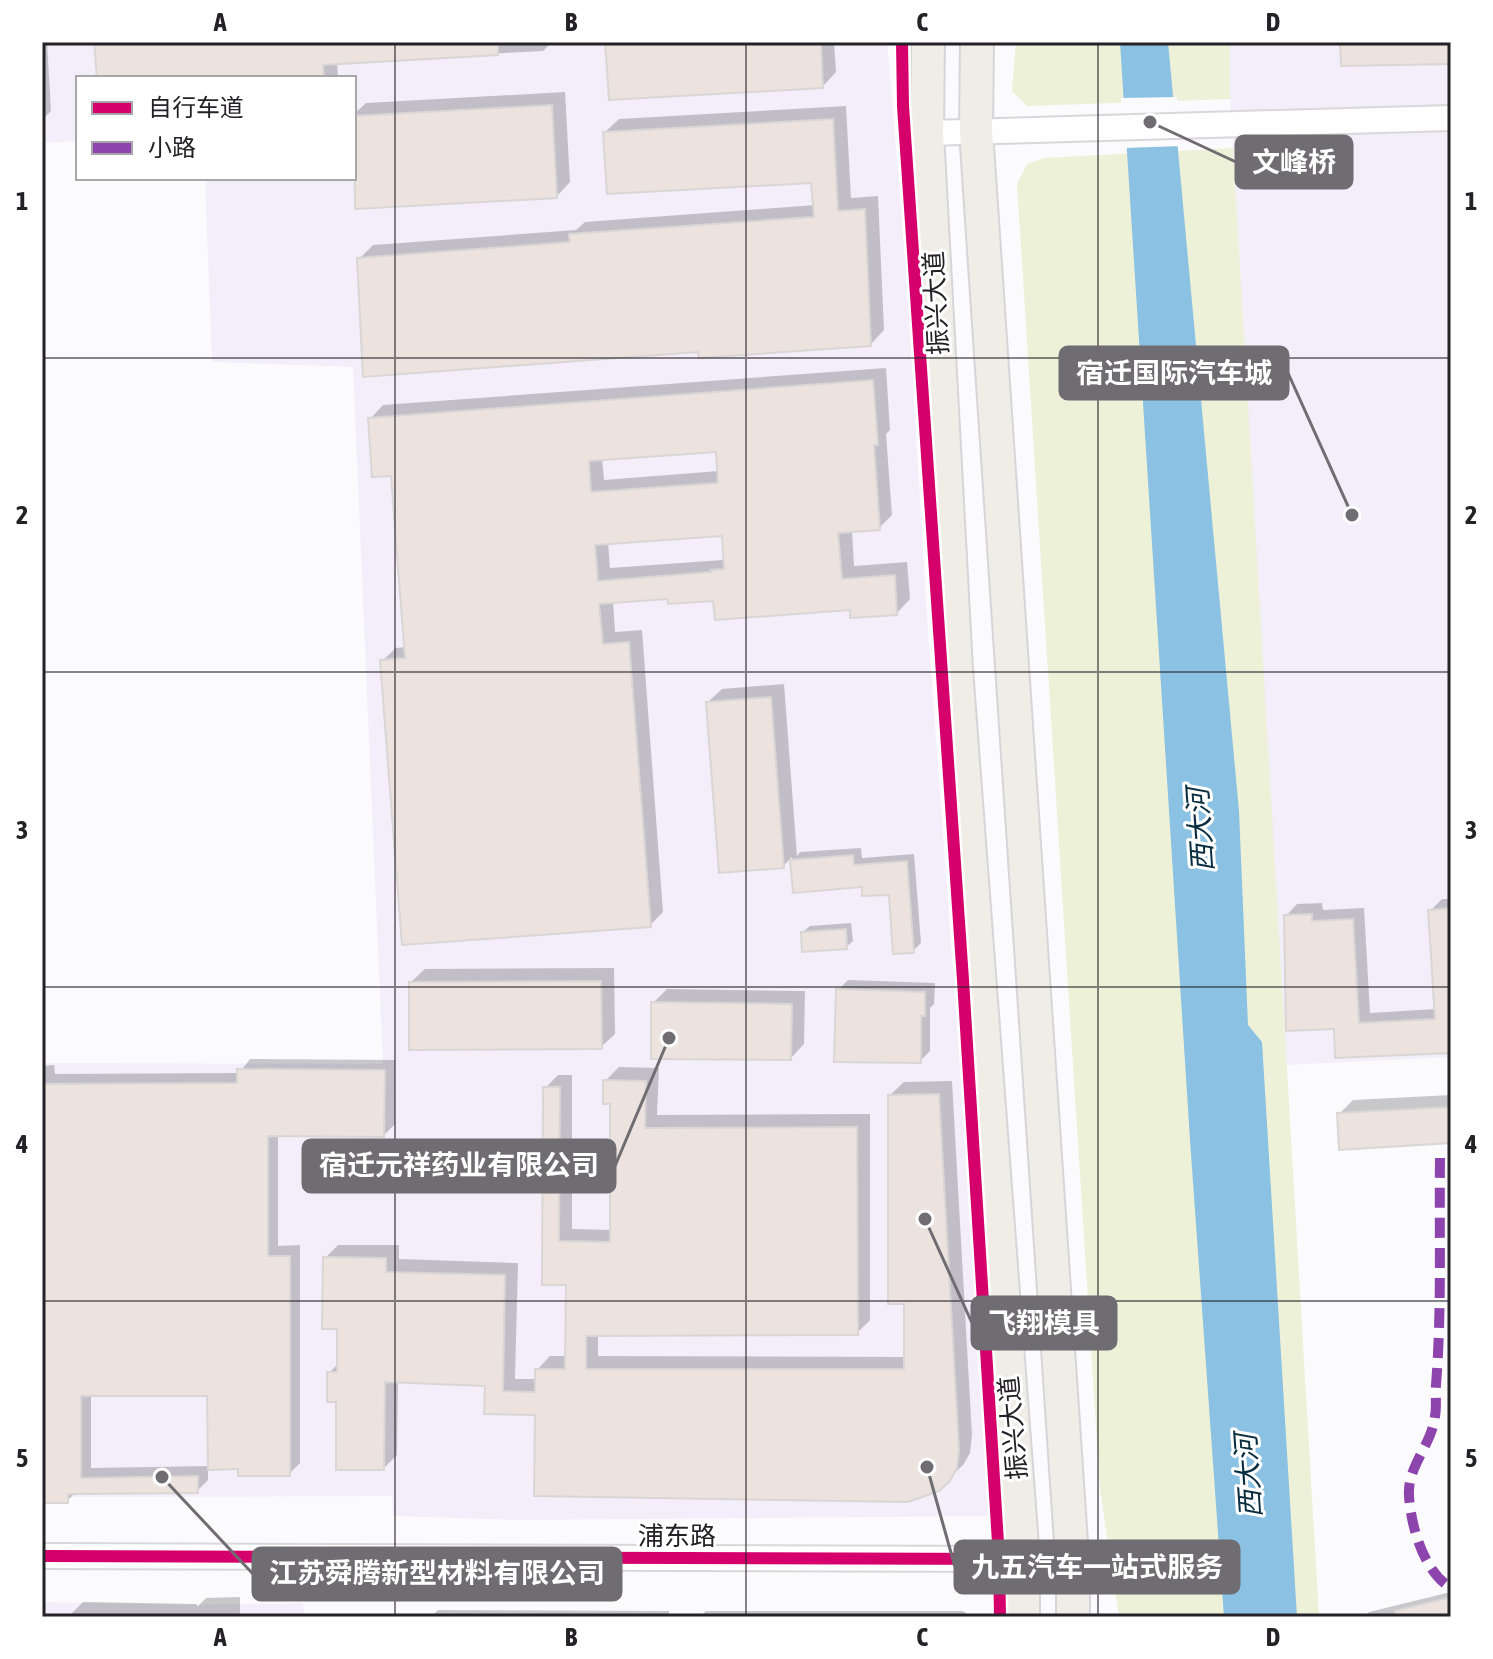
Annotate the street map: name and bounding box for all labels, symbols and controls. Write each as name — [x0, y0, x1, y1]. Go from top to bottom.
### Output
text: A — [213, 7, 227, 37]
text: B — [565, 7, 578, 37]
text: C — [916, 7, 928, 37]
text: D — [1266, 7, 1280, 37]
legend — [76, 76, 356, 180]
text: 自行车道 — [148, 94, 244, 121]
text: 小路 — [148, 134, 196, 161]
callout: 文峰桥 — [1236, 136, 1352, 188]
text: 文峰桥 — [1252, 146, 1336, 178]
text: 1 — [16, 186, 28, 216]
text: 1 — [1465, 186, 1477, 216]
street label: 振兴大道 — [918, 250, 954, 356]
callout: 宿迁国际汽车城 — [1060, 347, 1288, 399]
text: 宿迁国际汽车城 — [1076, 357, 1272, 389]
text: 2 — [16, 500, 28, 530]
text: 2 — [1465, 500, 1477, 530]
water label: 西大河 — [1181, 782, 1219, 873]
text: 3 — [16, 815, 28, 845]
text: 3 — [1465, 815, 1477, 845]
text: 4 — [15, 1129, 28, 1159]
text: 4 — [1464, 1129, 1477, 1159]
callout: 宿迁元祥药业有限公司 — [303, 1140, 615, 1192]
text: 宿迁元祥药业有限公司 — [319, 1149, 599, 1181]
callout: 飞翔模具 — [972, 1297, 1116, 1349]
text: 飞翔模具 — [988, 1307, 1100, 1339]
street label: 振兴大道 — [994, 1375, 1032, 1481]
water label: 西大河 — [1229, 1428, 1267, 1519]
text: 5 — [16, 1443, 28, 1473]
text: 5 — [1465, 1443, 1477, 1473]
street label: 浦东路 — [638, 1521, 716, 1551]
callout: 九五汽车一站式服务 — [955, 1541, 1239, 1593]
callout: 江苏舜腾新型材料有限公司 — [253, 1548, 621, 1600]
text: 九五汽车一站式服务 — [971, 1551, 1223, 1583]
text: 江苏舜腾新型材料有限公司 — [269, 1557, 605, 1589]
text: A — [213, 1622, 227, 1652]
text: B — [565, 1622, 578, 1652]
text: C — [916, 1622, 928, 1652]
text: D — [1266, 1622, 1280, 1652]

